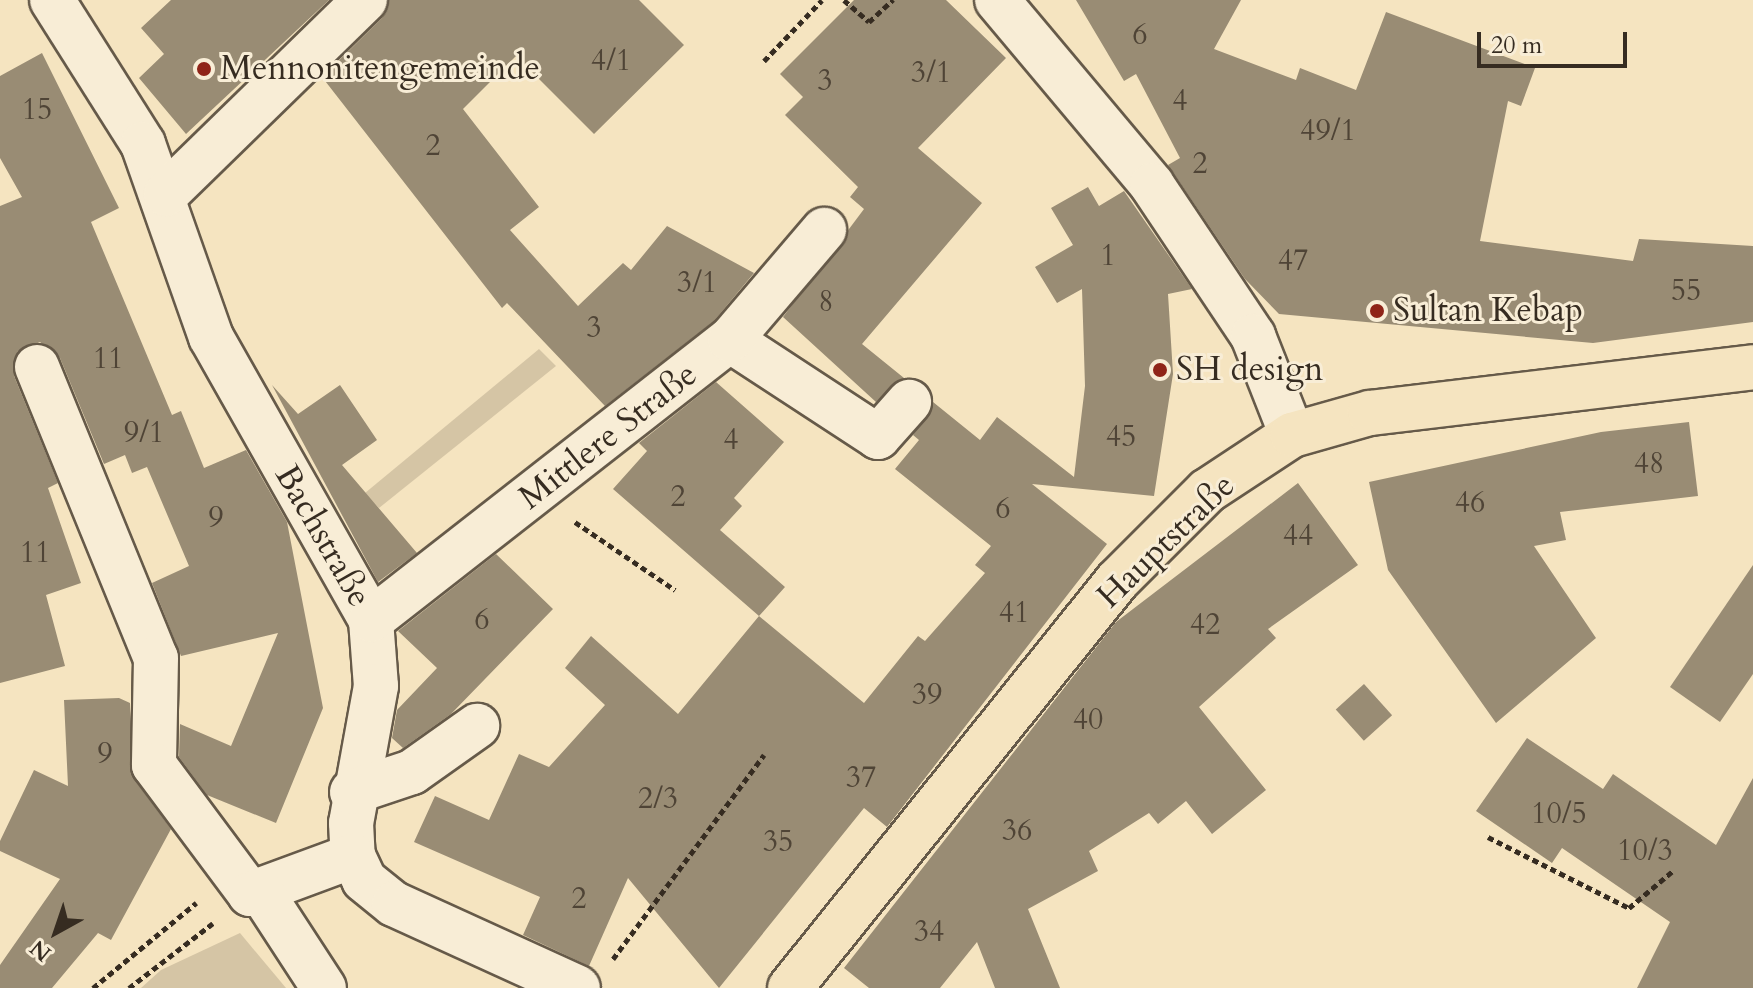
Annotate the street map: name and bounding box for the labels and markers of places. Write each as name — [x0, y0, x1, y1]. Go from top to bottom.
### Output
place label: Mennonitengemeinde — [220, 49, 540, 89]
marker: Mennonitengemeinde — [195, 60, 213, 78]
place label: Sultan Kebap — [1393, 291, 1583, 331]
marker: Sultan Kebap — [1368, 302, 1386, 320]
place label: SH design — [1176, 350, 1323, 390]
marker: SH design — [1151, 361, 1169, 379]

